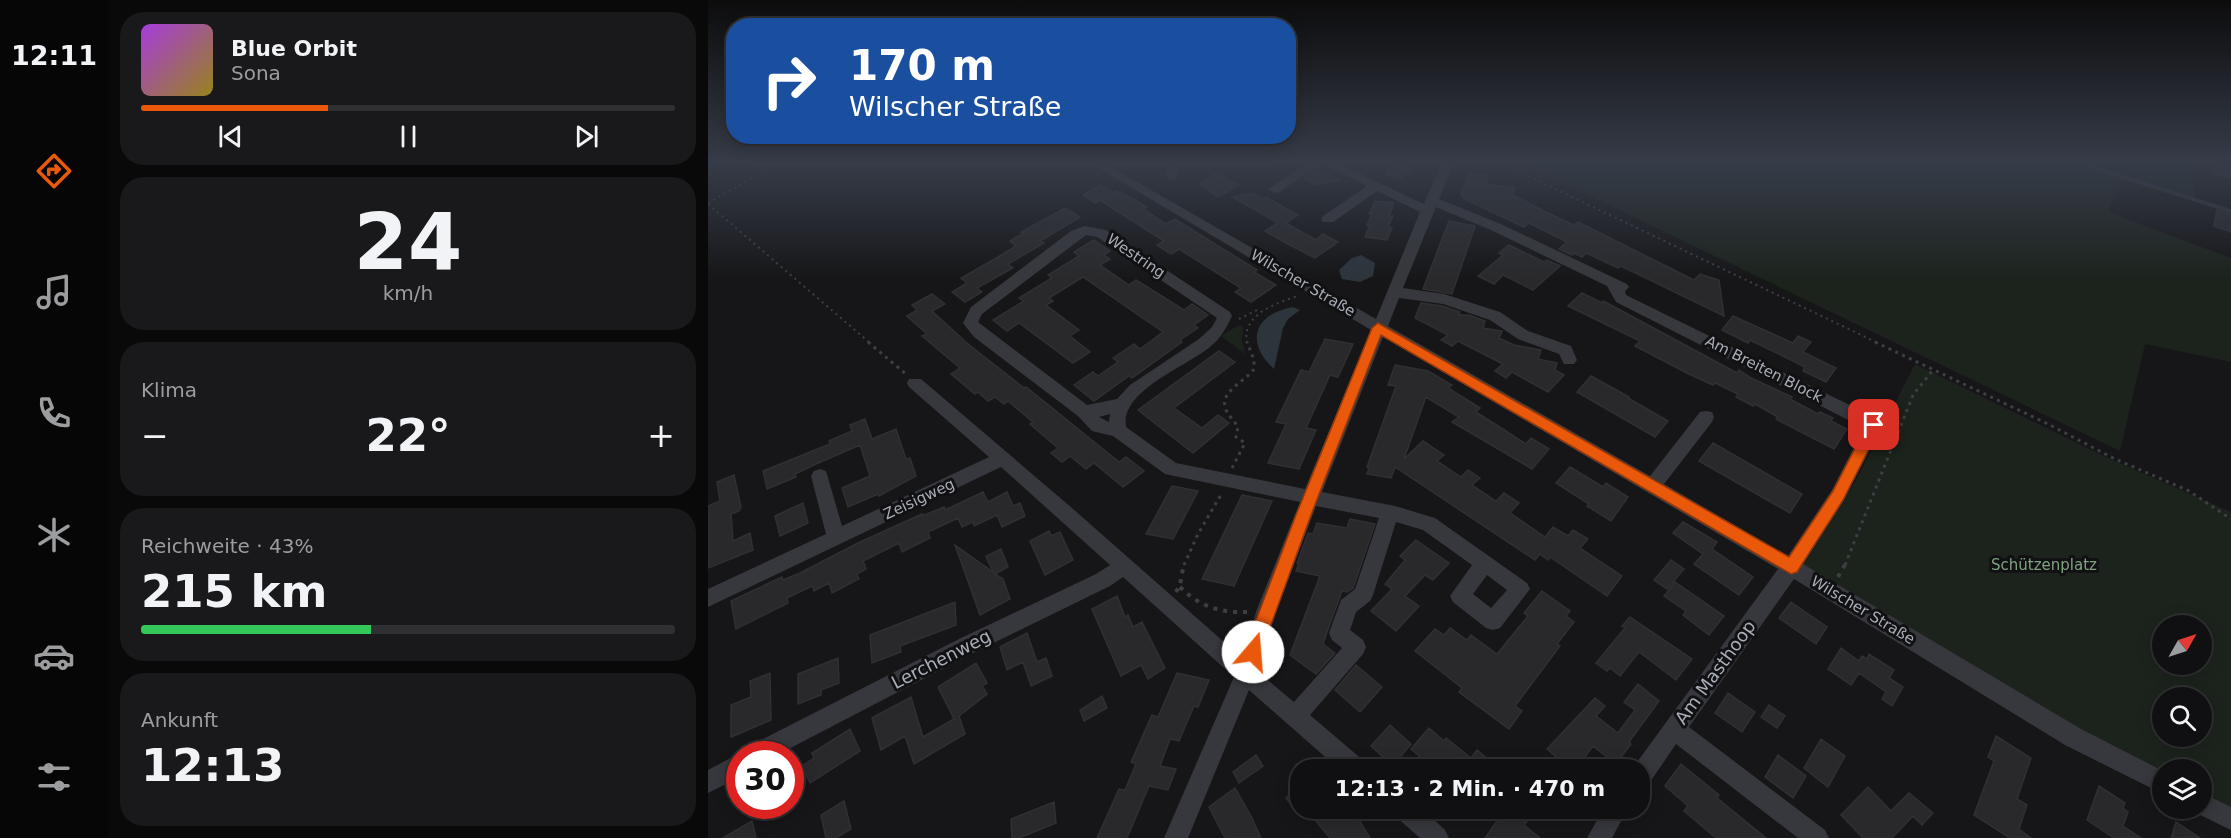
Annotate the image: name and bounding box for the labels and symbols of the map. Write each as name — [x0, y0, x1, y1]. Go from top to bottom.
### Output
street label: Westring — [1104, 230, 1168, 282]
street label: Wilscher Straße — [1247, 246, 1359, 320]
street label: Am Breiten Block — [1702, 332, 1826, 406]
pin — [1848, 399, 1899, 450]
street label: Zeisigweg — [881, 475, 957, 523]
park label: Schützenplatz — [1991, 556, 2097, 574]
street label: Wilscher Straße — [1808, 572, 1918, 648]
north arrow — [2152, 615, 2212, 675]
street label: Am Masthoop — [1670, 616, 1760, 728]
position arrow — [1221, 620, 1285, 684]
street label: Lerchenweg — [888, 625, 994, 693]
speed limit sign: 30 — [726, 741, 804, 819]

